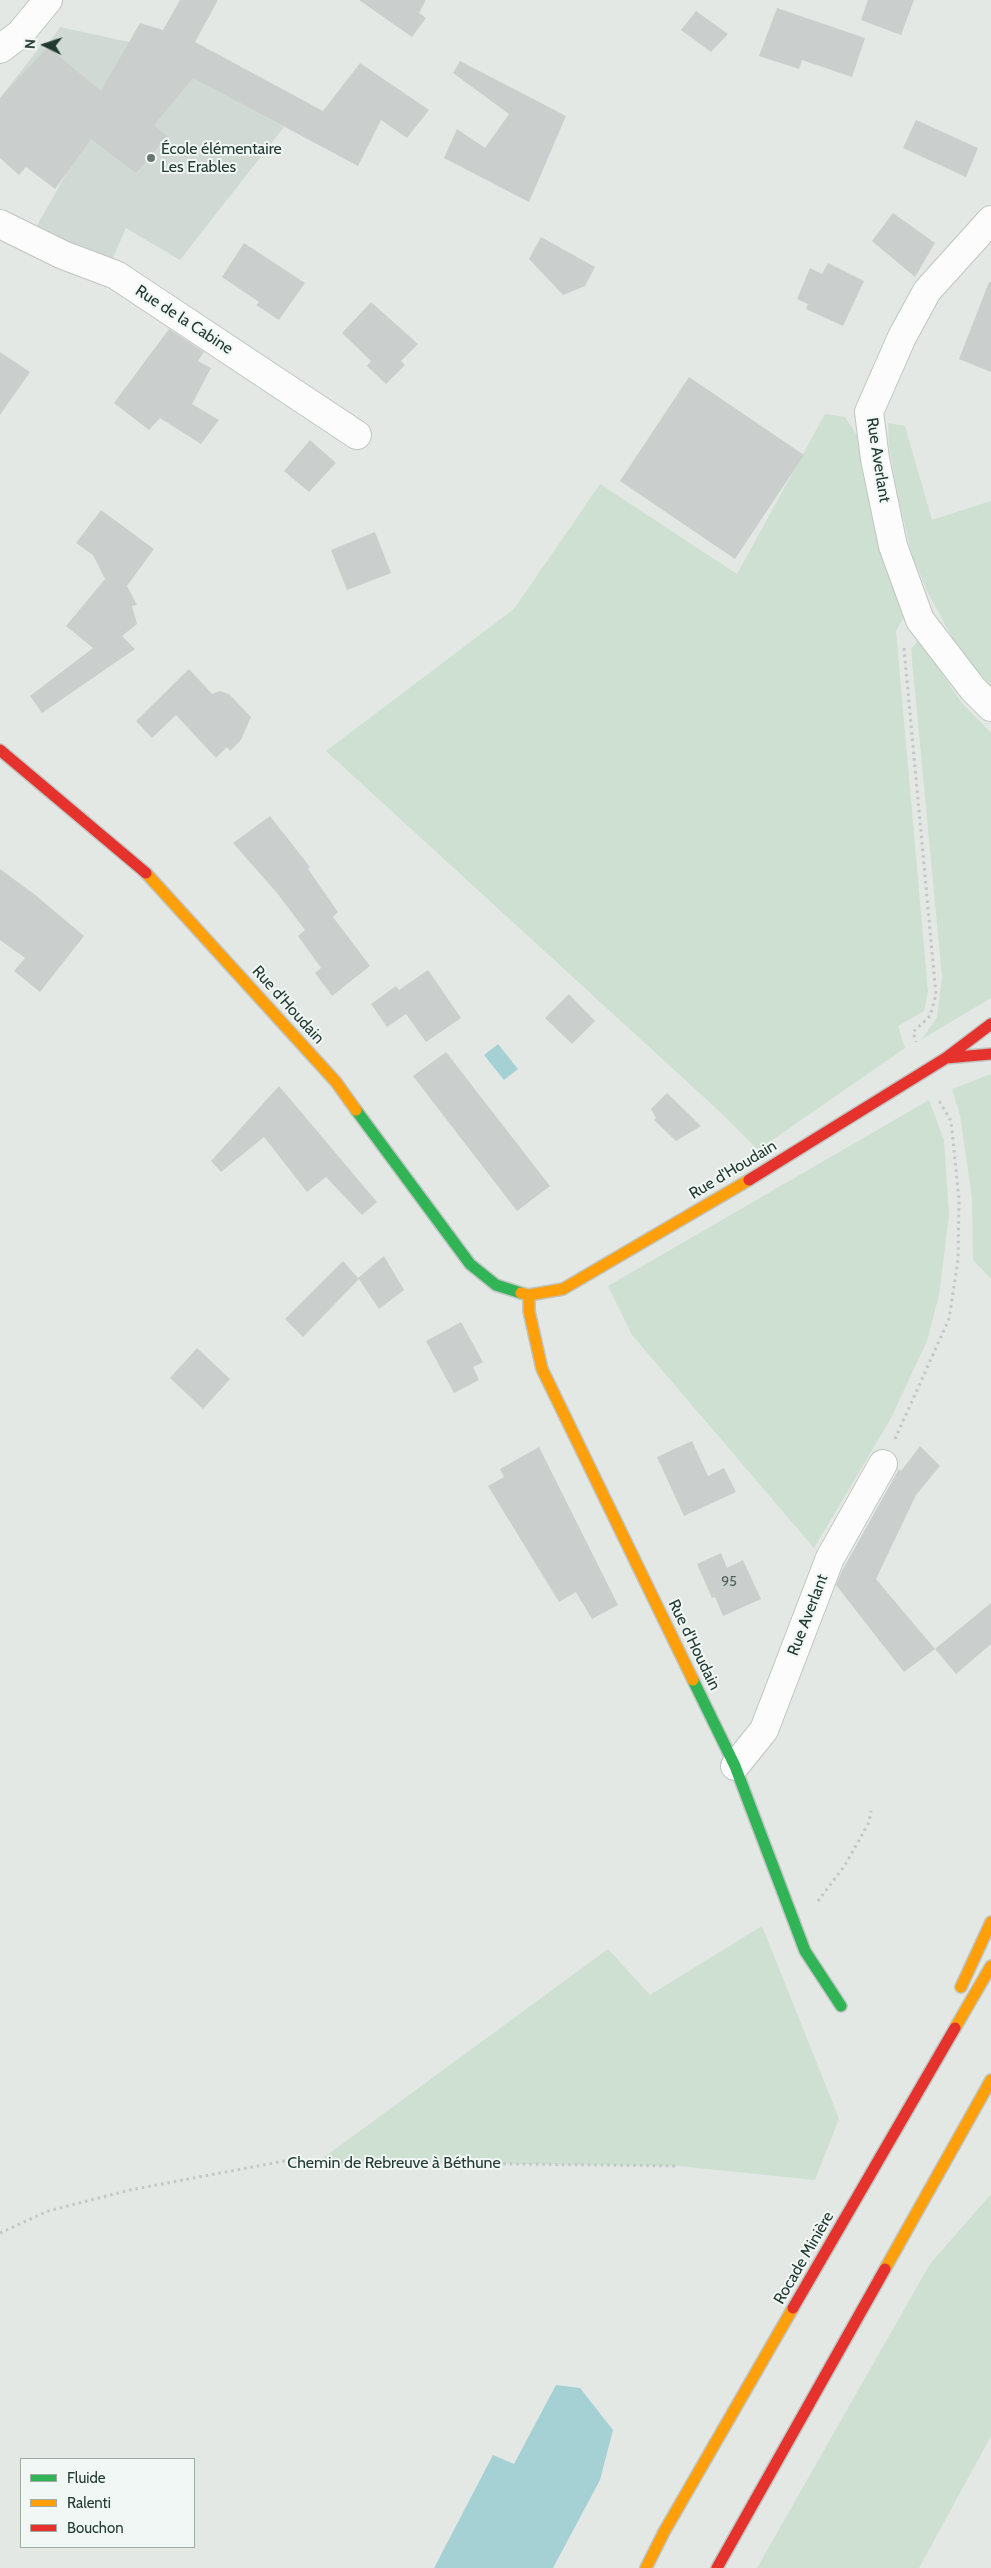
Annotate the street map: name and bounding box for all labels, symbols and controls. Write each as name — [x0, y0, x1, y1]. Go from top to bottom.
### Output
north arrow — [20, 20, 70, 70]
text: N — [21, 38, 39, 50]
place label: École élémentaire Les Erables — [161, 139, 282, 177]
marker: École élémentaire Les Erables — [145, 152, 157, 164]
street label: Rue de la Cabine — [132, 281, 236, 359]
street label: Rue Averlant — [862, 416, 894, 504]
street label: Rue d'Houdain — [248, 962, 328, 1048]
street label: Rue d'Houdain — [686, 1136, 780, 1204]
street label: Rue Averlant — [784, 1572, 832, 1658]
house number: 95 — [721, 1574, 737, 1590]
street label: Rue d'Houdain — [664, 1597, 724, 1693]
street label: Chemin de Rebreuve à Béthune — [287, 2153, 501, 2173]
street label: Rocade Minière — [770, 2208, 838, 2308]
legend — [20, 2458, 195, 2548]
text: Fluide — [67, 2469, 105, 2487]
text: Ralenti — [67, 2494, 111, 2512]
text: Bouchon — [67, 2519, 124, 2537]

